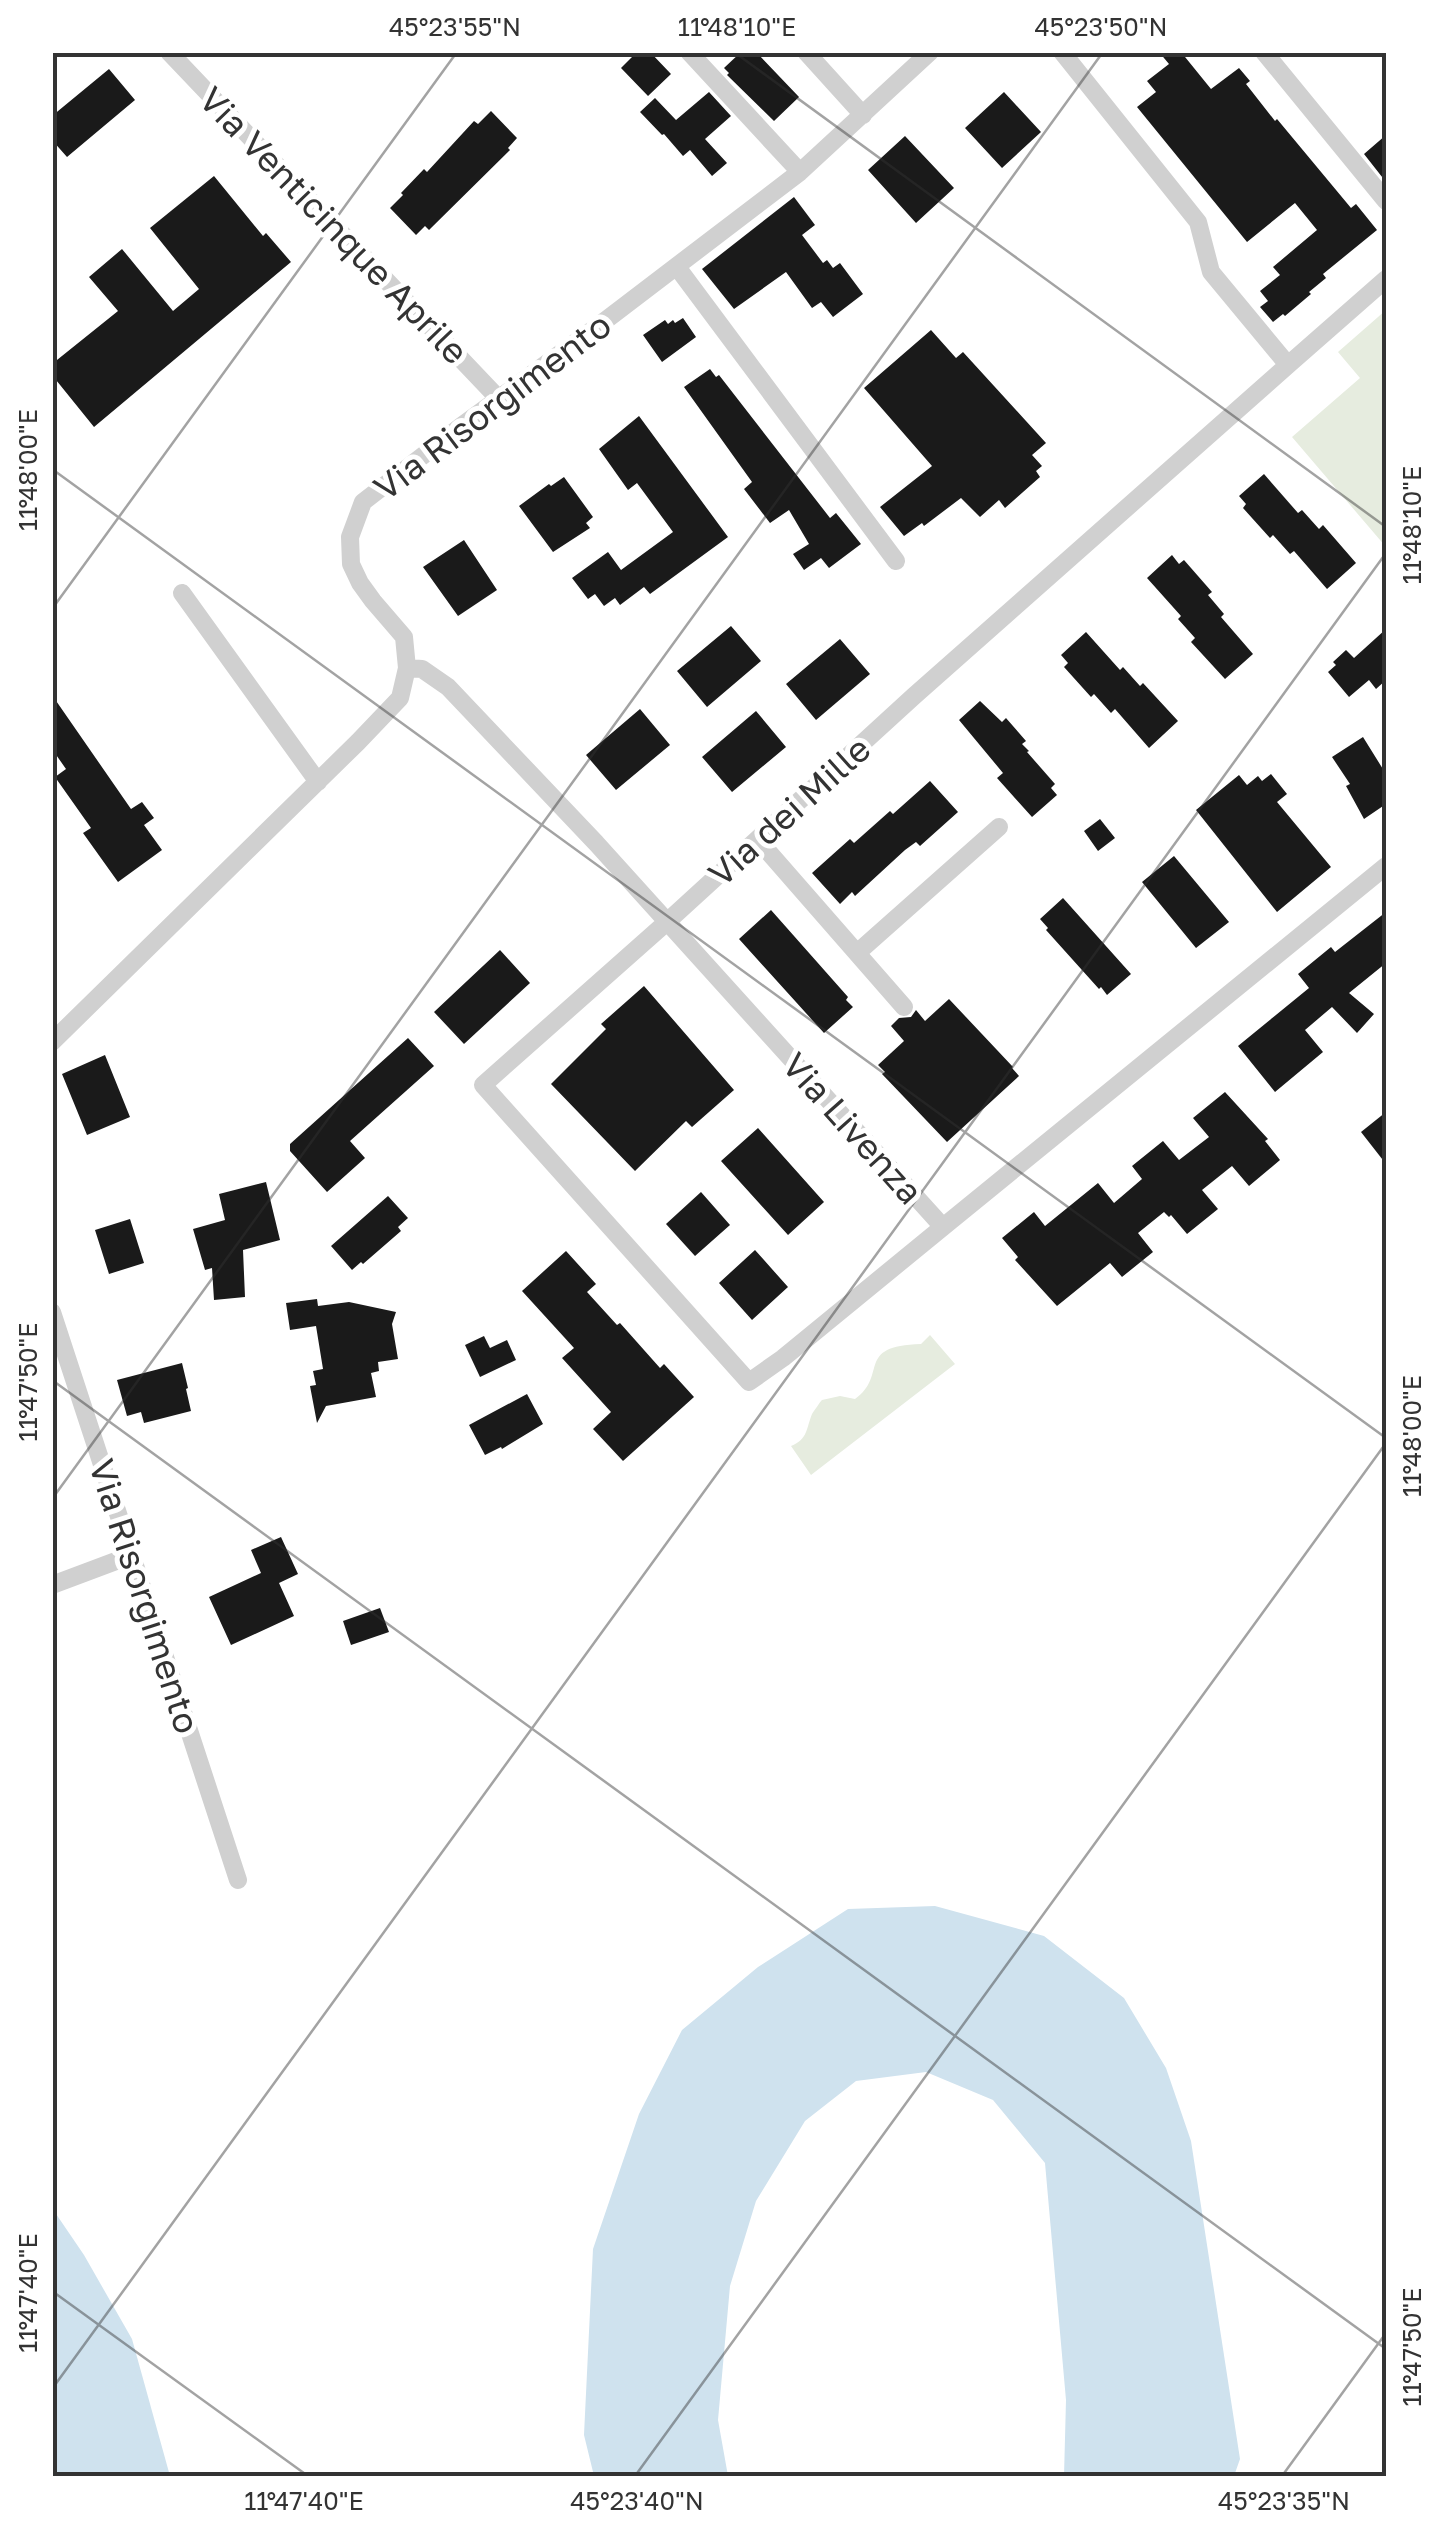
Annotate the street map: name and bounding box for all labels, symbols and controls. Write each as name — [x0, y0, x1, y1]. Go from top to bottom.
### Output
text: 45°23'55"N — [389, 11, 521, 42]
text: 11°48'10"E — [678, 11, 796, 42]
text: 45°23'50"N — [1035, 11, 1167, 42]
street label: Via Venticinque Aprile — [191, 78, 477, 372]
street label: Via Risorgimento — [365, 303, 619, 509]
text: 11°48'00"E — [12, 409, 43, 531]
text: 11°48'10"E — [1396, 466, 1427, 584]
street label: Via dei Mille — [699, 727, 879, 895]
street label: Via Livenza — [774, 1044, 932, 1212]
text: 11°47'50"E — [12, 1323, 43, 1441]
text: 11°48'00"E — [1396, 1375, 1427, 1497]
street label: Via Risorgimento — [81, 1454, 209, 1738]
text: 11°47'40"E — [12, 2233, 43, 2353]
text: 11°47'50"E — [1396, 2288, 1427, 2406]
text: 11°47'40"E — [244, 2485, 364, 2516]
text: 45°23'40"N — [570, 2485, 704, 2516]
text: 45°23'35"N — [1218, 2485, 1350, 2516]

